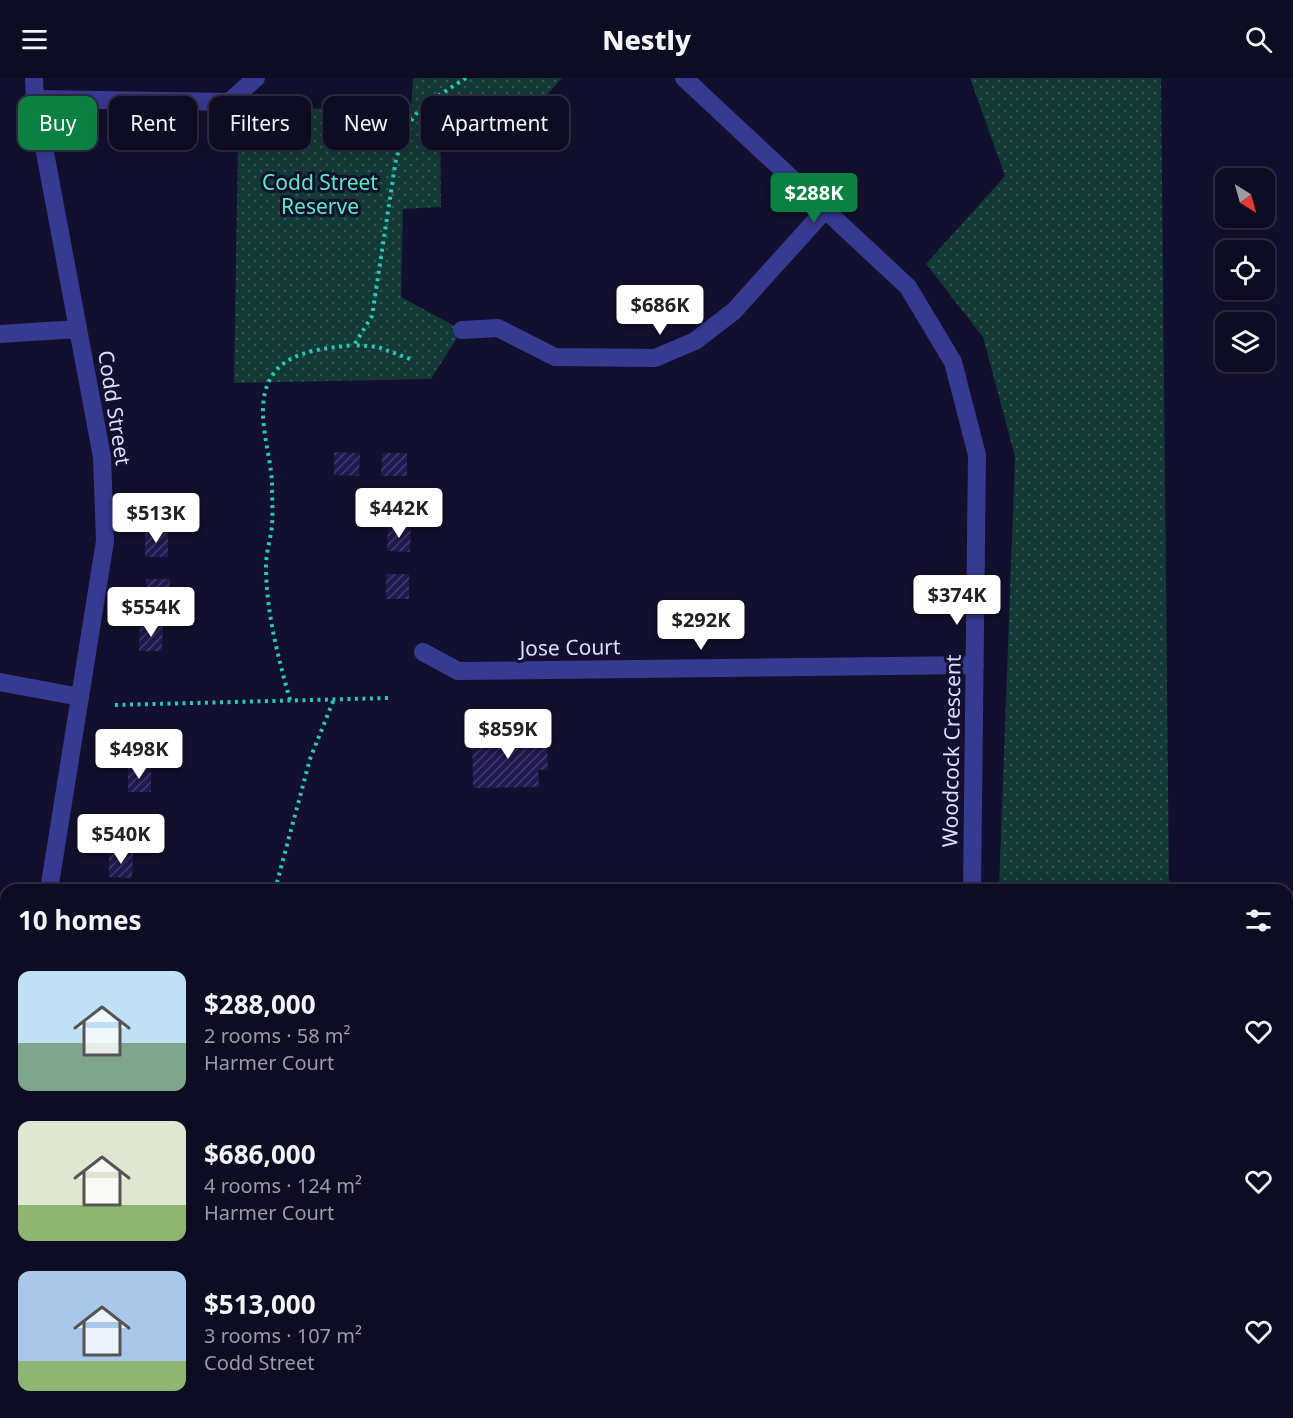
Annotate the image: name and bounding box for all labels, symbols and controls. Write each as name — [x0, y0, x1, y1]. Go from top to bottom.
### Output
text: Nestly — [602, 21, 691, 58]
icon: menu — [18, 23, 51, 56]
icon: search — [1242, 23, 1275, 56]
chip: Buy — [18, 96, 97, 150]
chip: Rent — [109, 96, 197, 150]
chip: Filters — [209, 96, 311, 150]
chip: New — [323, 96, 409, 150]
chip: Apartment — [421, 96, 569, 150]
park label: Codd Street Reserve — [262, 168, 378, 220]
north arrow — [1215, 168, 1275, 228]
map controls — [1215, 168, 1275, 372]
pin: $288K — [772, 173, 856, 224]
text: $288K — [784, 179, 844, 206]
button: locate — [1215, 240, 1275, 300]
pin: $686K — [618, 285, 702, 336]
text: $686K — [630, 291, 690, 318]
button: layers — [1215, 312, 1275, 372]
street label: Codd Street — [92, 348, 138, 468]
pin: $442K — [357, 488, 441, 539]
pin: $513K — [114, 493, 198, 544]
text: $442K — [369, 494, 429, 521]
text: $513K — [126, 499, 186, 526]
pin: $374K — [915, 575, 999, 626]
text: $374K — [927, 581, 987, 608]
pin: $554K — [109, 587, 193, 638]
text: $554K — [121, 593, 181, 620]
pin: $292K — [659, 600, 743, 651]
text: $292K — [671, 606, 731, 633]
street label: Jose Court — [517, 632, 621, 662]
street label: Woodcock Crescent — [935, 654, 967, 848]
pin: $859K — [466, 709, 550, 760]
text: $859K — [478, 715, 538, 742]
pin: $498K — [97, 729, 181, 780]
text: $498K — [109, 735, 169, 762]
pin: $540K — [79, 814, 163, 865]
text: $540K — [91, 820, 151, 847]
text: 10 homes — [18, 902, 142, 938]
icon: filters — [1242, 904, 1275, 937]
text: $288,000 — [204, 986, 316, 1022]
icon: home — [66, 995, 138, 1067]
icon: heart — [1242, 1015, 1275, 1048]
text: 2 rooms · 58 m² — [204, 1022, 351, 1049]
text: Harmer Court — [204, 1049, 334, 1076]
text: $686,000 — [204, 1136, 316, 1172]
icon: home — [66, 1145, 138, 1217]
icon: heart — [1242, 1165, 1275, 1198]
text: 4 rooms · 124 m² — [204, 1172, 362, 1199]
text: Harmer Court — [204, 1199, 334, 1226]
text: $513,000 — [204, 1286, 316, 1322]
icon: home — [66, 1295, 138, 1367]
icon: heart — [1242, 1315, 1275, 1348]
text: 3 rooms · 107 m² — [204, 1322, 362, 1349]
text: Codd Street — [204, 1349, 314, 1376]

